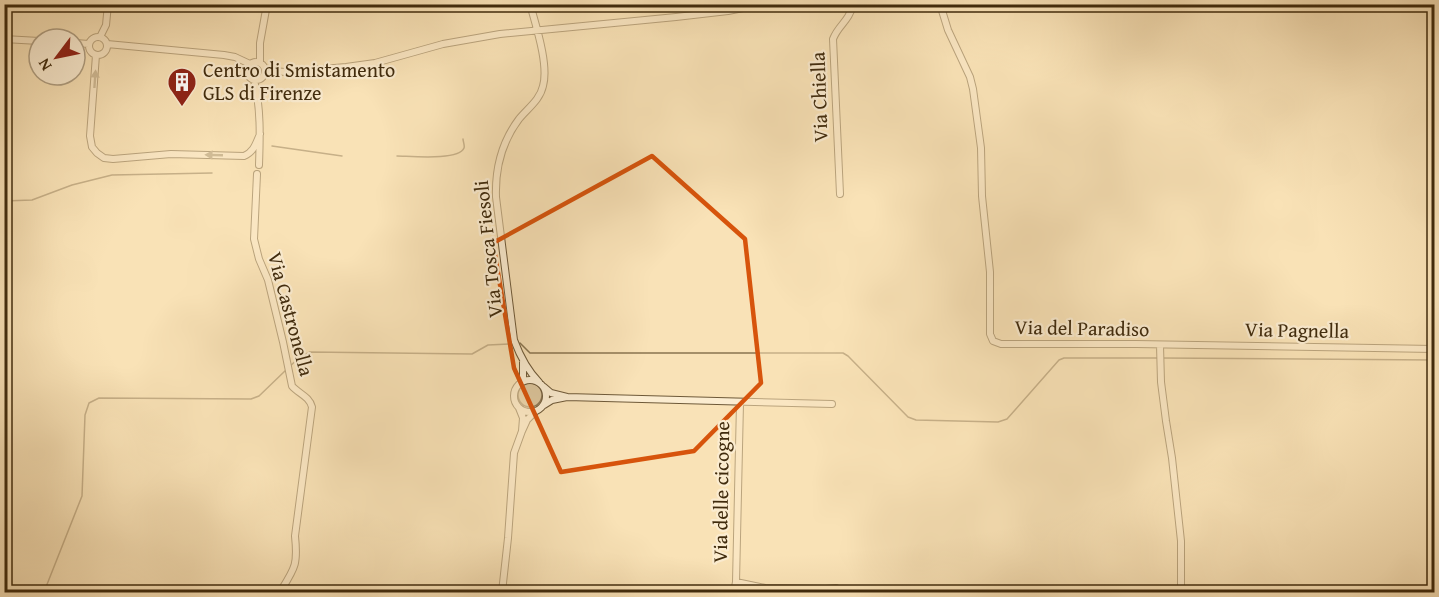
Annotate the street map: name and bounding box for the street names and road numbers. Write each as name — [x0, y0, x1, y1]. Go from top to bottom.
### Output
street label: Via Chiella — [802, 51, 835, 143]
street label: Via Tosca Fiesoli — [466, 179, 509, 319]
street label: Via Castronella — [261, 249, 322, 380]
street label: Via del Paradiso — [1014, 312, 1150, 343]
street label: Via Pagnella — [1245, 314, 1350, 345]
street label: Via delle cicogne — [705, 421, 736, 563]

